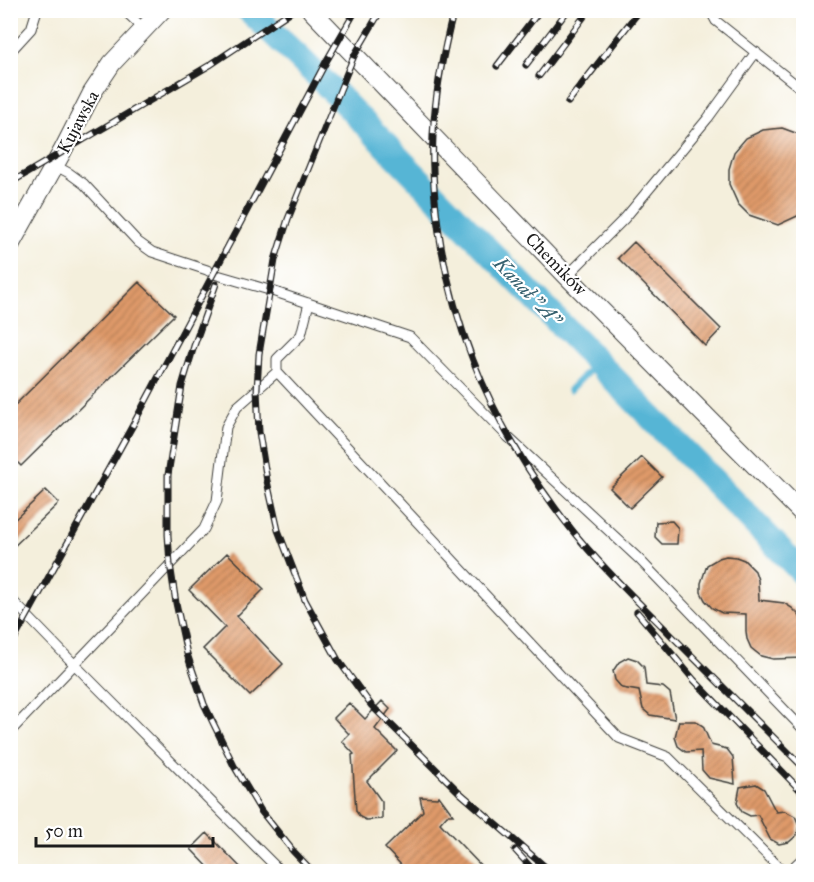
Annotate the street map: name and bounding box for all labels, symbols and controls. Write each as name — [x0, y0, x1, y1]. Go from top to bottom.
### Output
street label: Kujawska — [52, 86, 104, 157]
street label: Chemików — [521, 228, 591, 300]
water label: Kanał "A" — [488, 251, 568, 332]
scale bar — [36, 810, 213, 848]
text: 50 m — [45, 820, 83, 842]

